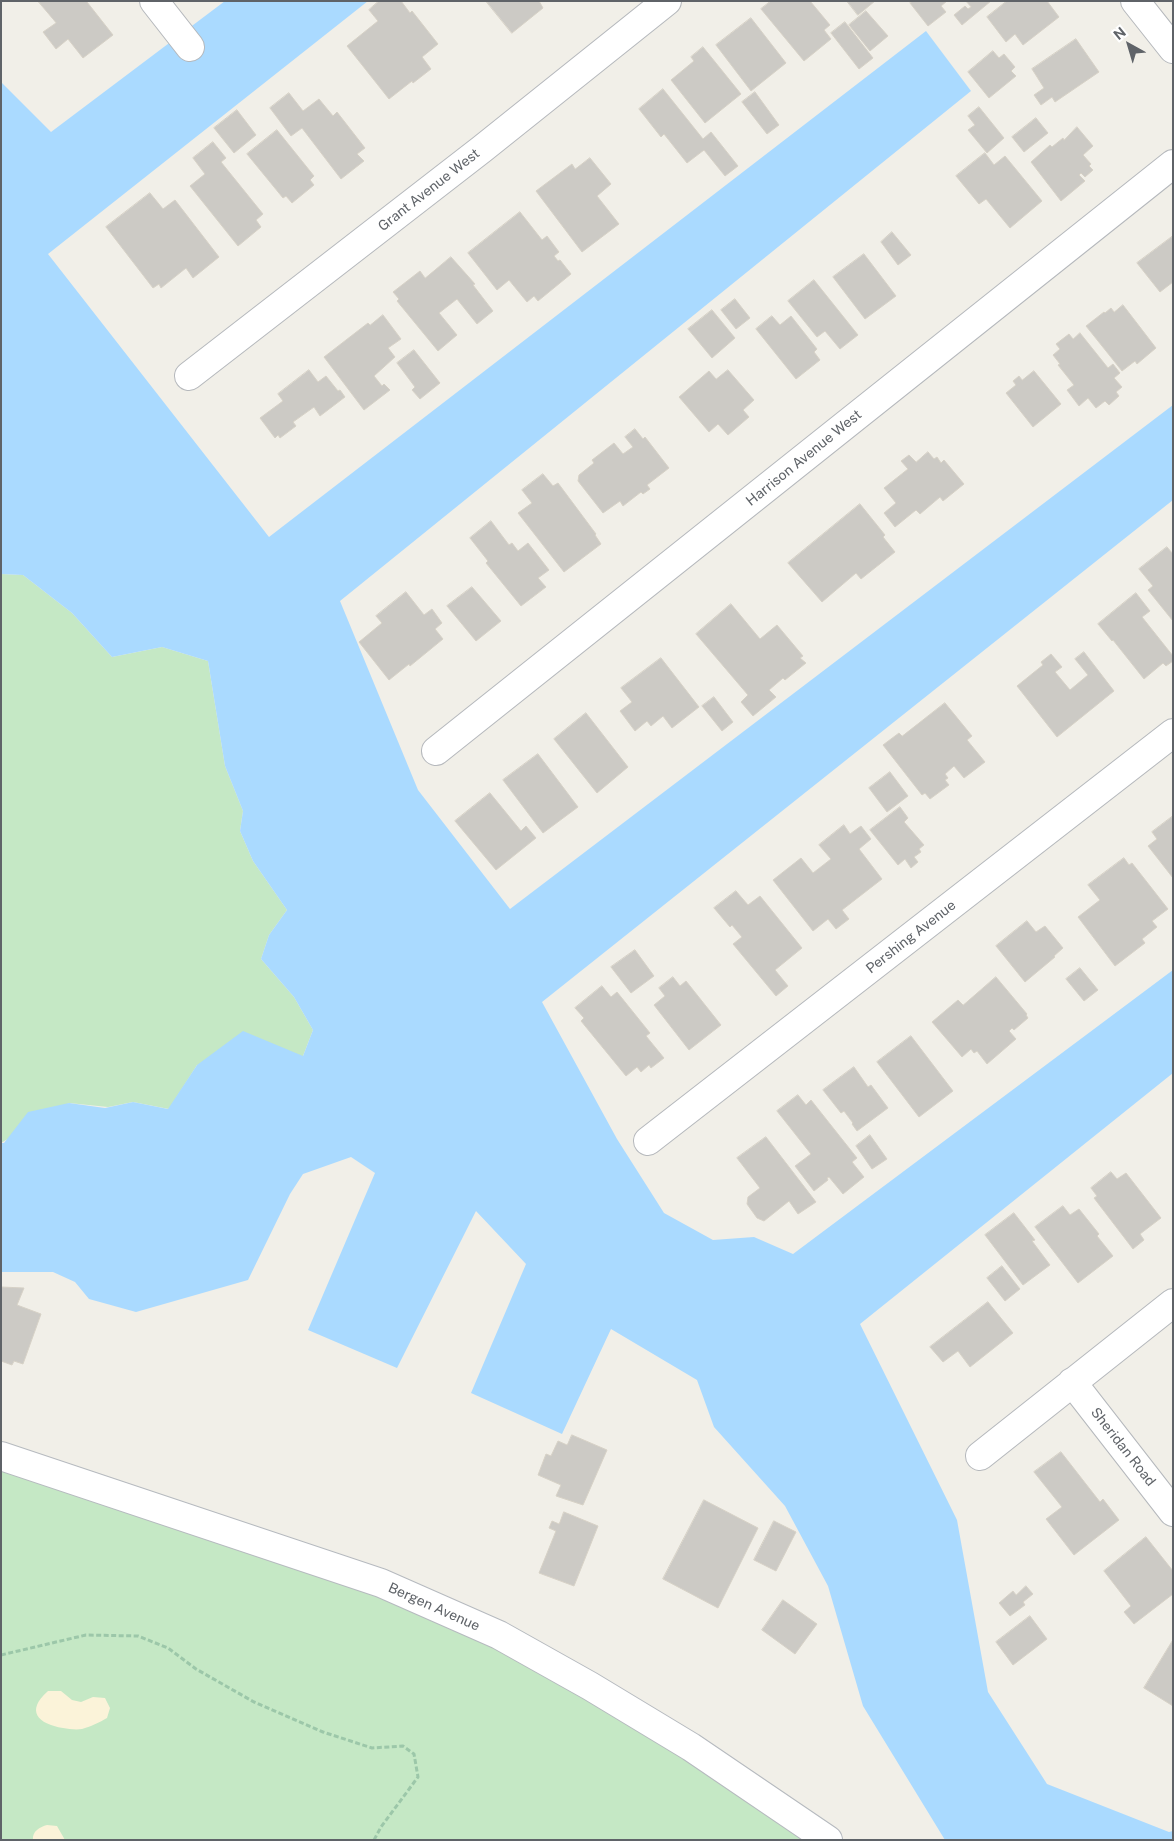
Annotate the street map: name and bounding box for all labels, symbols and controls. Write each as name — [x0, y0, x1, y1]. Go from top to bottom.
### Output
north arrow — [1104, 20, 1154, 70]
text: N — [1110, 24, 1129, 43]
street label: Grant Avenue West — [375, 145, 483, 235]
street label: Harrison Avenue West — [743, 406, 865, 510]
street label: Pershing Avenue — [863, 897, 959, 977]
street label: Sheridan Road — [1087, 1404, 1159, 1490]
street label: Bergen Avenue — [386, 1579, 482, 1635]

